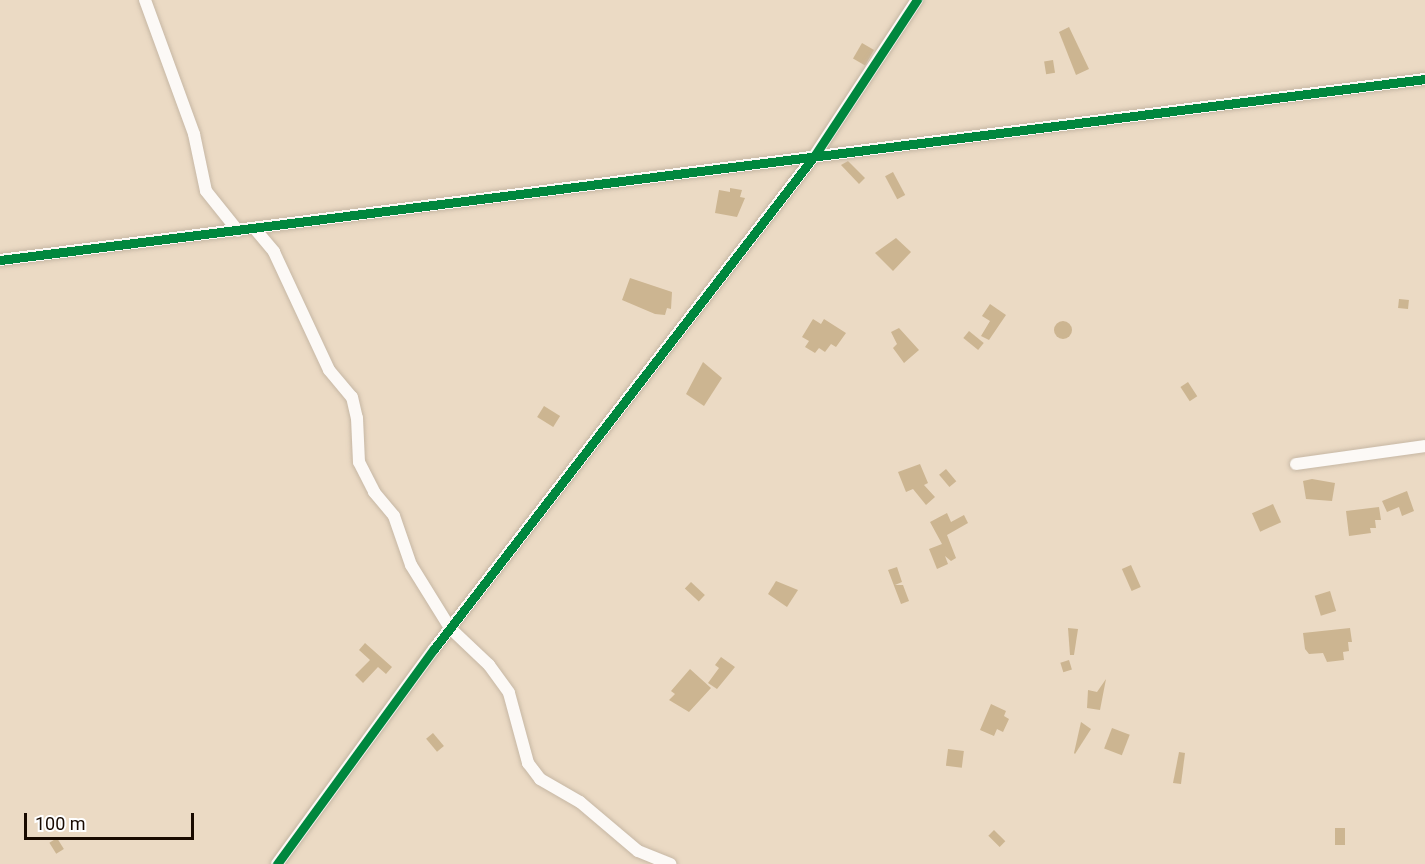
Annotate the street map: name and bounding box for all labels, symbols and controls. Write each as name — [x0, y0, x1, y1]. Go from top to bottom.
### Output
scale bar — [27, 801, 196, 839]
text: 100 m — [35, 813, 86, 834]

